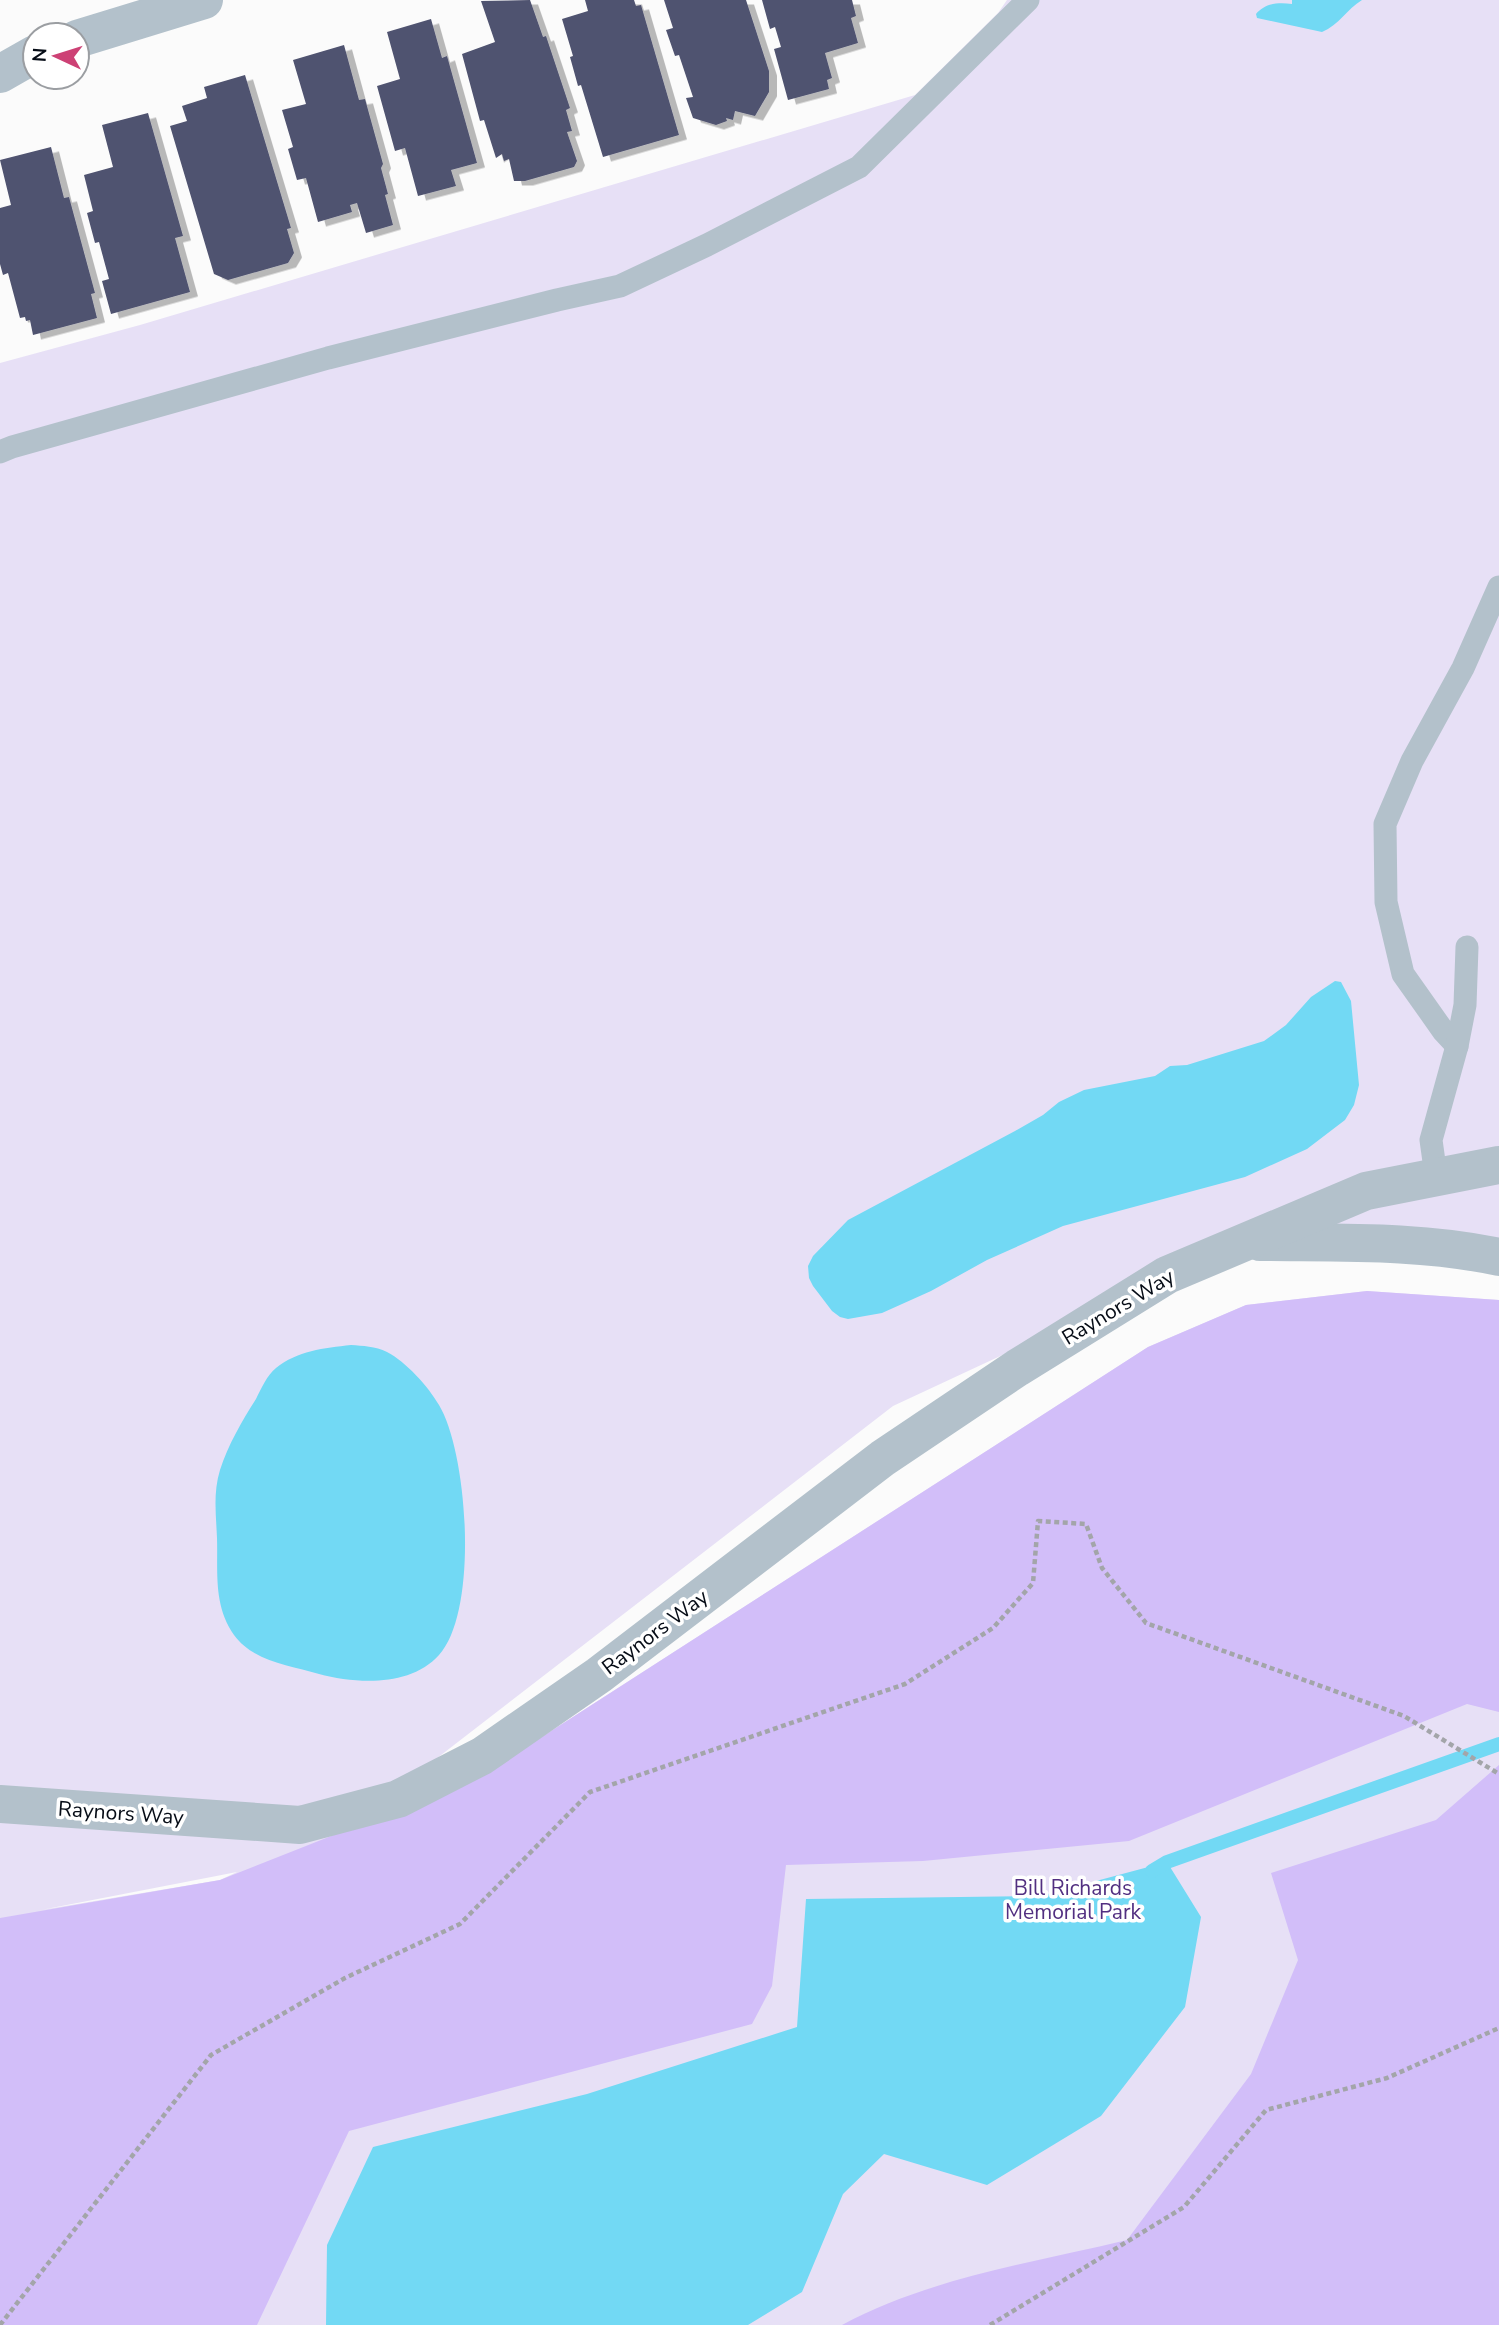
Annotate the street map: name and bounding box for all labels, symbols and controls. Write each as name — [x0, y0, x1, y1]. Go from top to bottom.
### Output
north arrow — [21, 21, 91, 91]
text: N — [27, 47, 54, 63]
street label: Raynors Way — [1057, 1262, 1179, 1351]
street label: Raynors Way — [596, 1583, 714, 1681]
street label: Raynors Way — [57, 1795, 185, 1831]
park label: Bill Richards Memorial Park — [1005, 1874, 1141, 1926]

